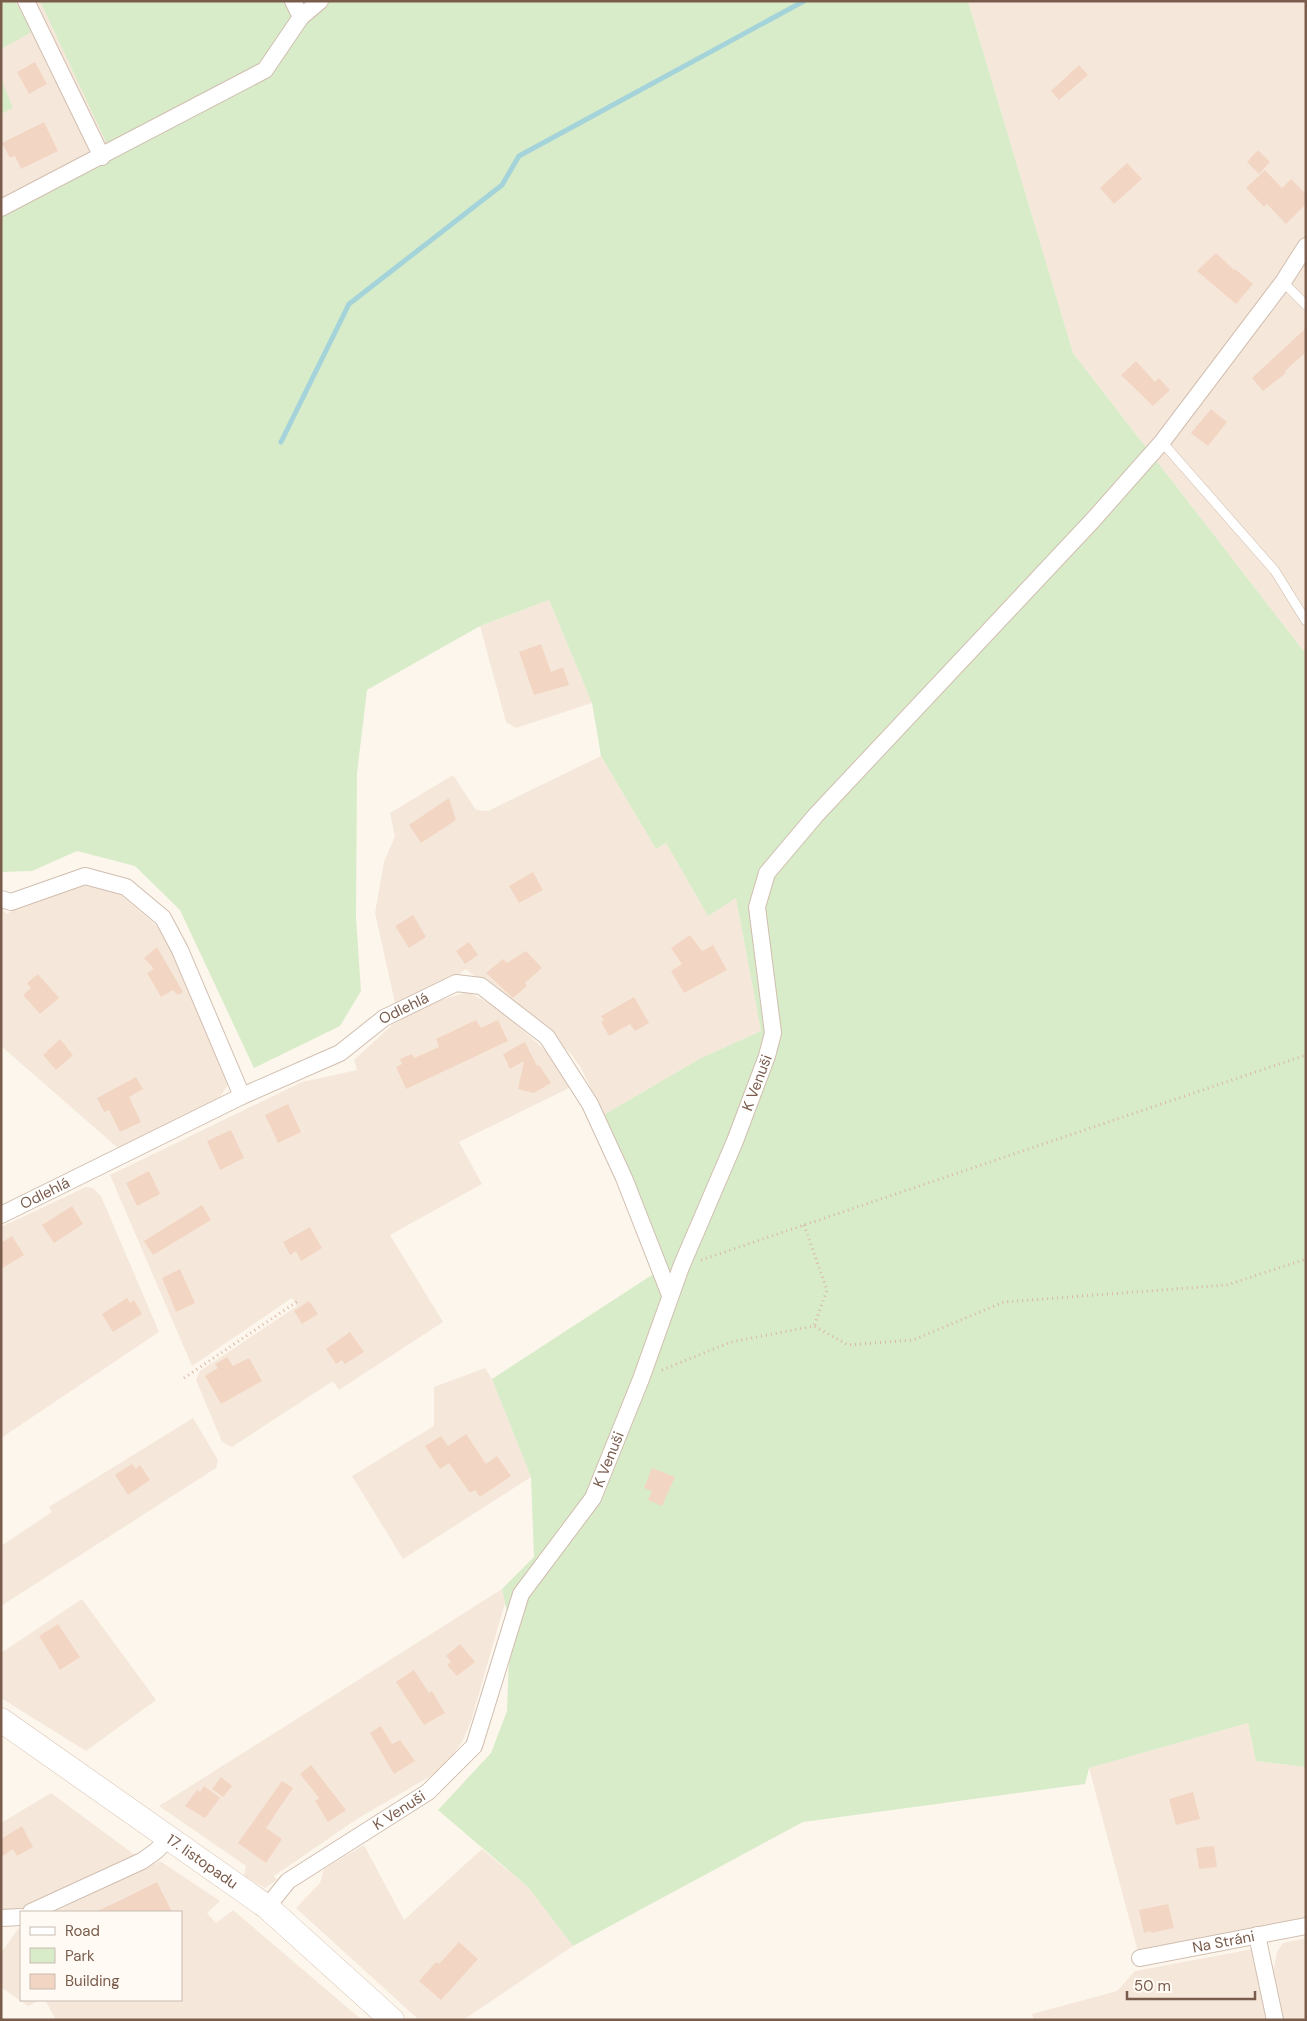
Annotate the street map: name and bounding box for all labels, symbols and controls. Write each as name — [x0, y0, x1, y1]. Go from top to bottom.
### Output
street label: Odlehlá — [376, 988, 432, 1029]
street label: K Venuši — [737, 1052, 777, 1114]
street label: Odlehlá — [17, 1173, 73, 1214]
street label: K Venuši — [588, 1429, 629, 1490]
street label: K Venuši — [369, 1786, 429, 1835]
street label: 17. listopadu — [162, 1829, 242, 1894]
legend — [20, 1911, 182, 2001]
text: Road — [65, 1921, 100, 1941]
street label: Na Stráni — [1191, 1926, 1256, 1958]
text: Park — [65, 1946, 95, 1966]
scale bar — [1127, 1968, 1254, 2000]
text: Building — [65, 1971, 120, 1991]
text: 50 m — [1134, 1976, 1171, 1996]

